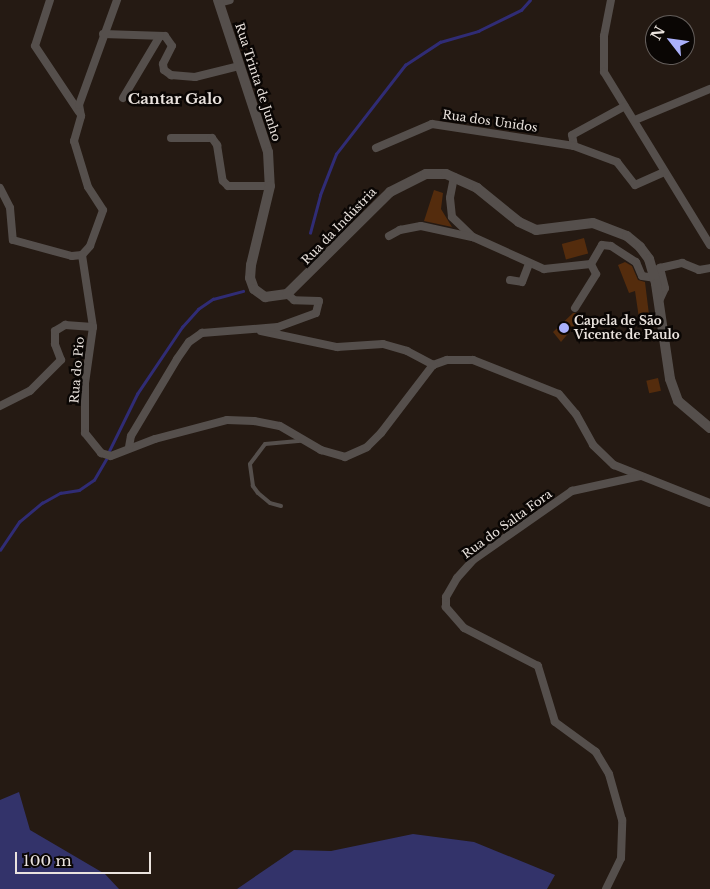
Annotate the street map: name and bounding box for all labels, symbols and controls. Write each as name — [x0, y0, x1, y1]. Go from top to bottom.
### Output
north arrow — [645, 15, 695, 65]
street label: Rua Trinta de Junho — [232, 21, 284, 143]
text: N — [647, 23, 669, 43]
district label: Cantar Galo — [128, 90, 222, 108]
street label: Rua dos Unidos — [441, 107, 539, 135]
street label: Rua da Indústria — [299, 184, 379, 268]
place label: Capela de São Vicente de Paulo — [574, 314, 680, 342]
marker: Capela de São Vicente de Paulo — [558, 322, 570, 334]
street label: Rua do Pio — [67, 336, 87, 404]
street label: Rua do Salta Fora — [459, 487, 555, 561]
scale bar — [18, 842, 154, 874]
text: 100 m — [23, 851, 72, 870]

